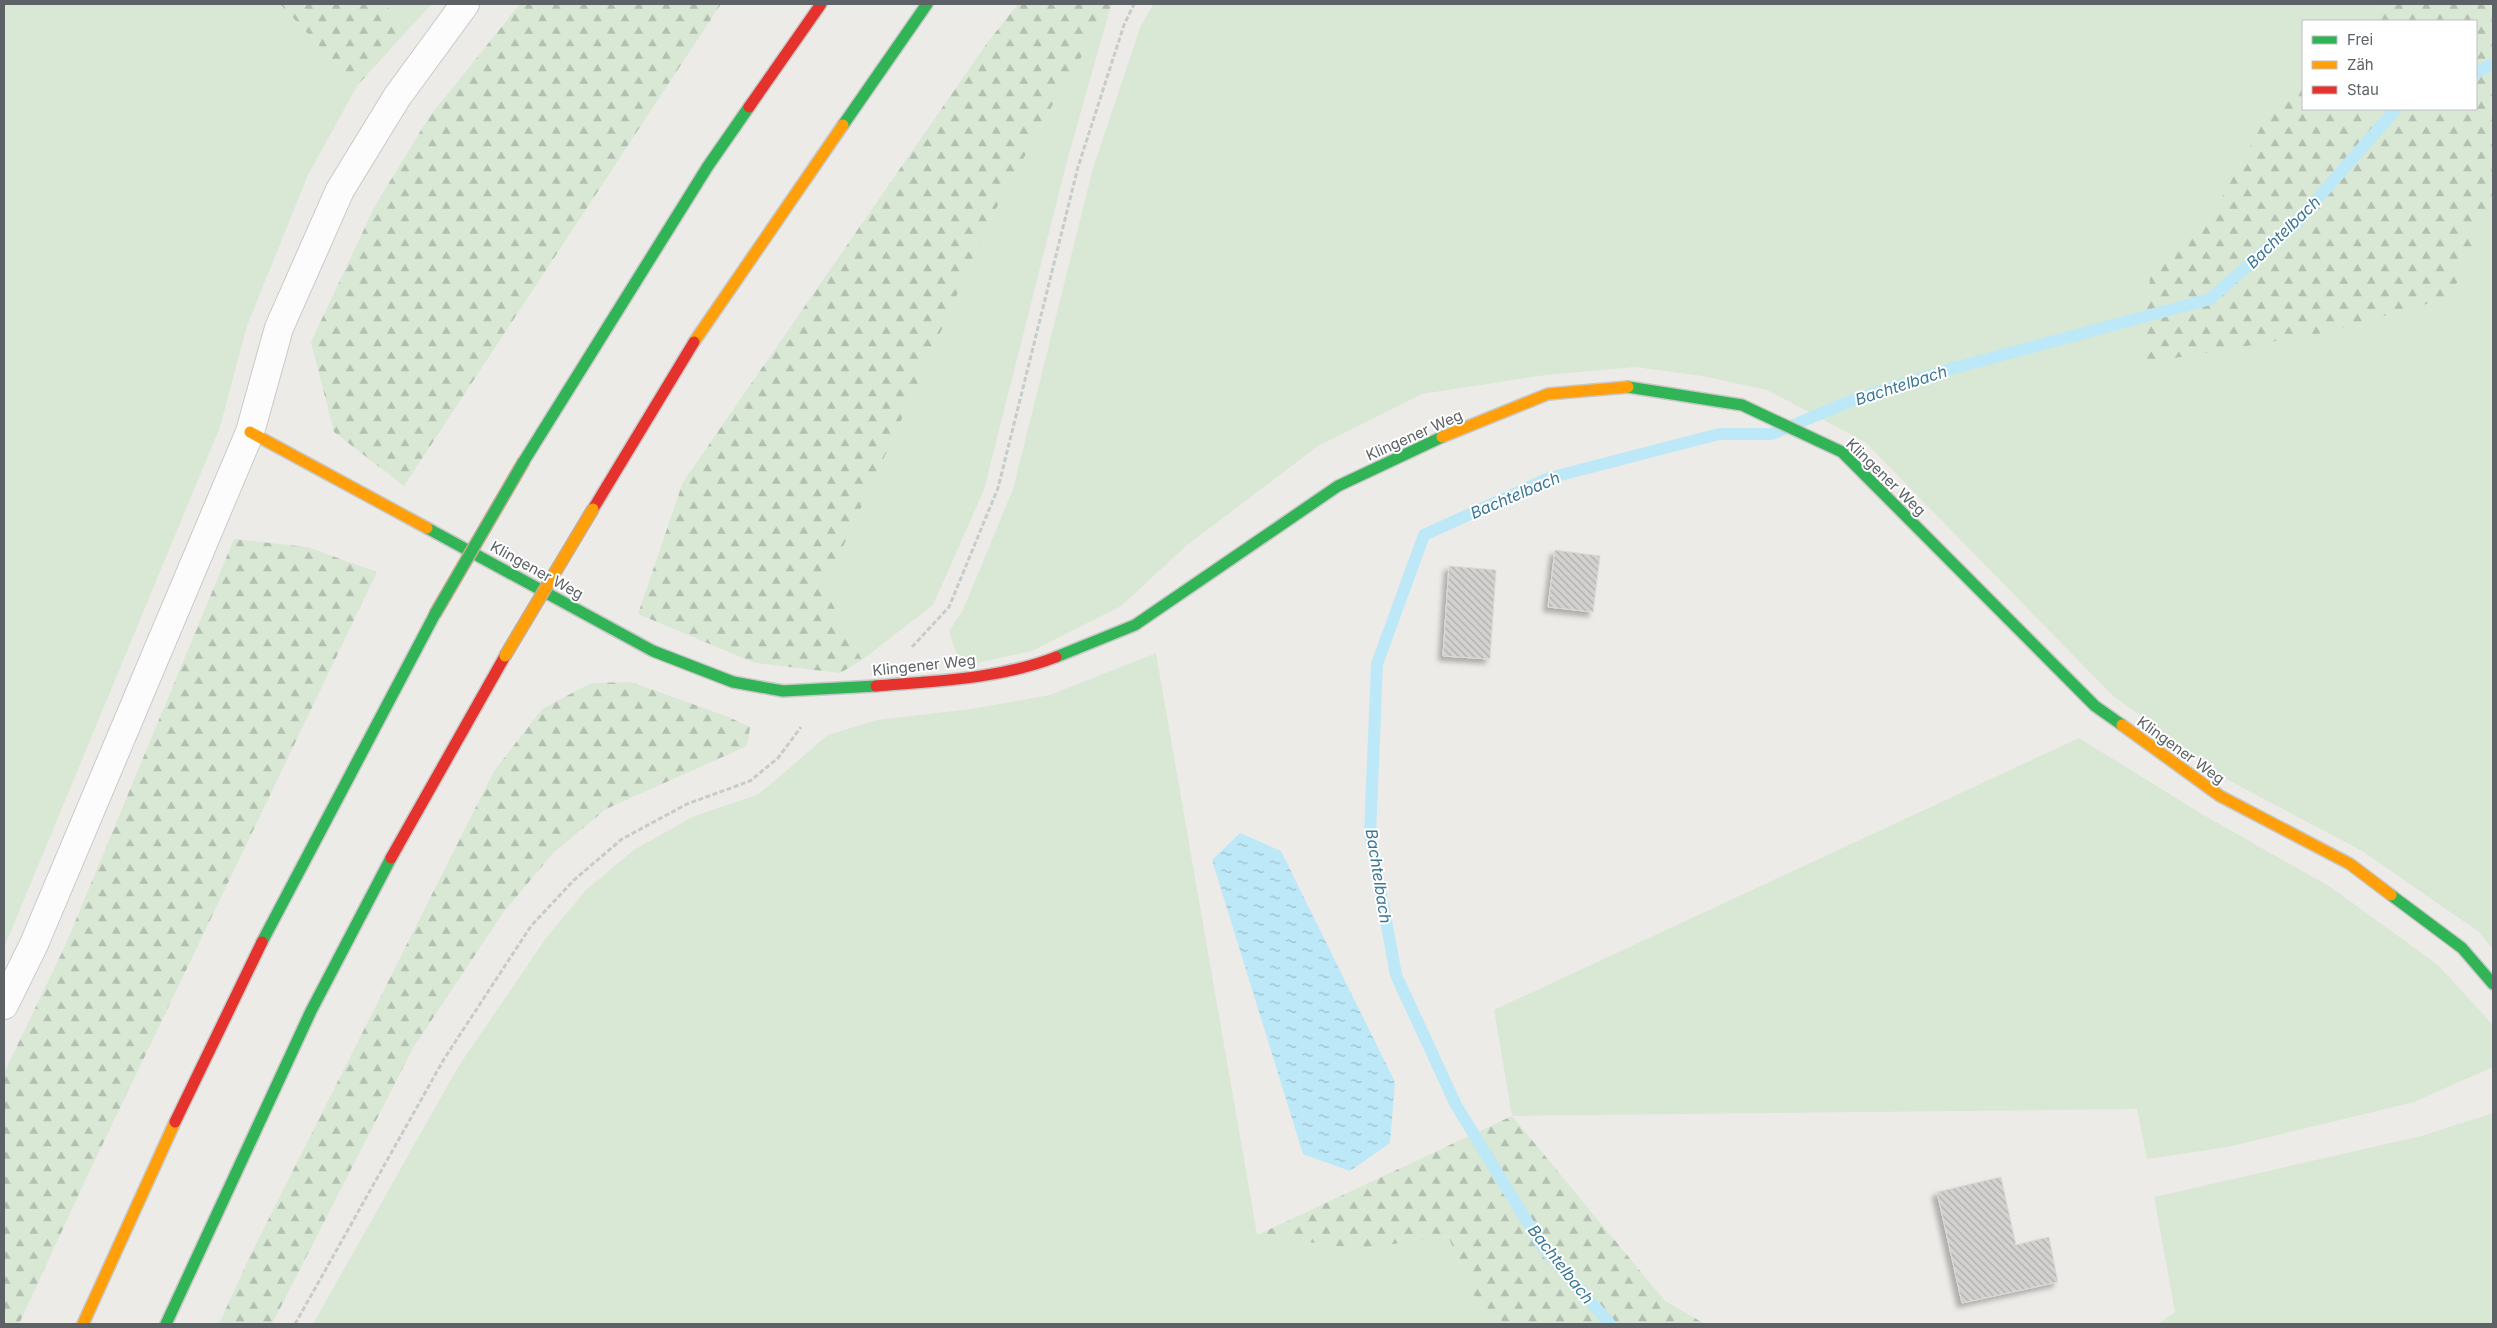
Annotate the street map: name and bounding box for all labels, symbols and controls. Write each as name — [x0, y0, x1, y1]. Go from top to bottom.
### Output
legend — [2302, 20, 2477, 110]
text: Frei — [2347, 30, 2373, 49]
text: Zäh — [2347, 55, 2374, 74]
text: Stau — [2347, 80, 2379, 99]
water label: Bachtelbach — [2242, 192, 2324, 272]
water label: Bachtelbach — [1853, 361, 1949, 409]
street label: Klingener Weg — [1363, 405, 1465, 465]
street label: Klingener Weg — [1842, 434, 1930, 520]
water label: Bachtelbach — [1467, 467, 1563, 523]
street label: Klingener Weg — [487, 537, 587, 603]
street label: Klingener Weg — [871, 650, 977, 680]
street label: Klingener Weg — [2134, 712, 2228, 788]
water label: Bachtelbach — [1362, 827, 1396, 925]
water label: Bachtelbach — [1524, 1220, 1598, 1308]

